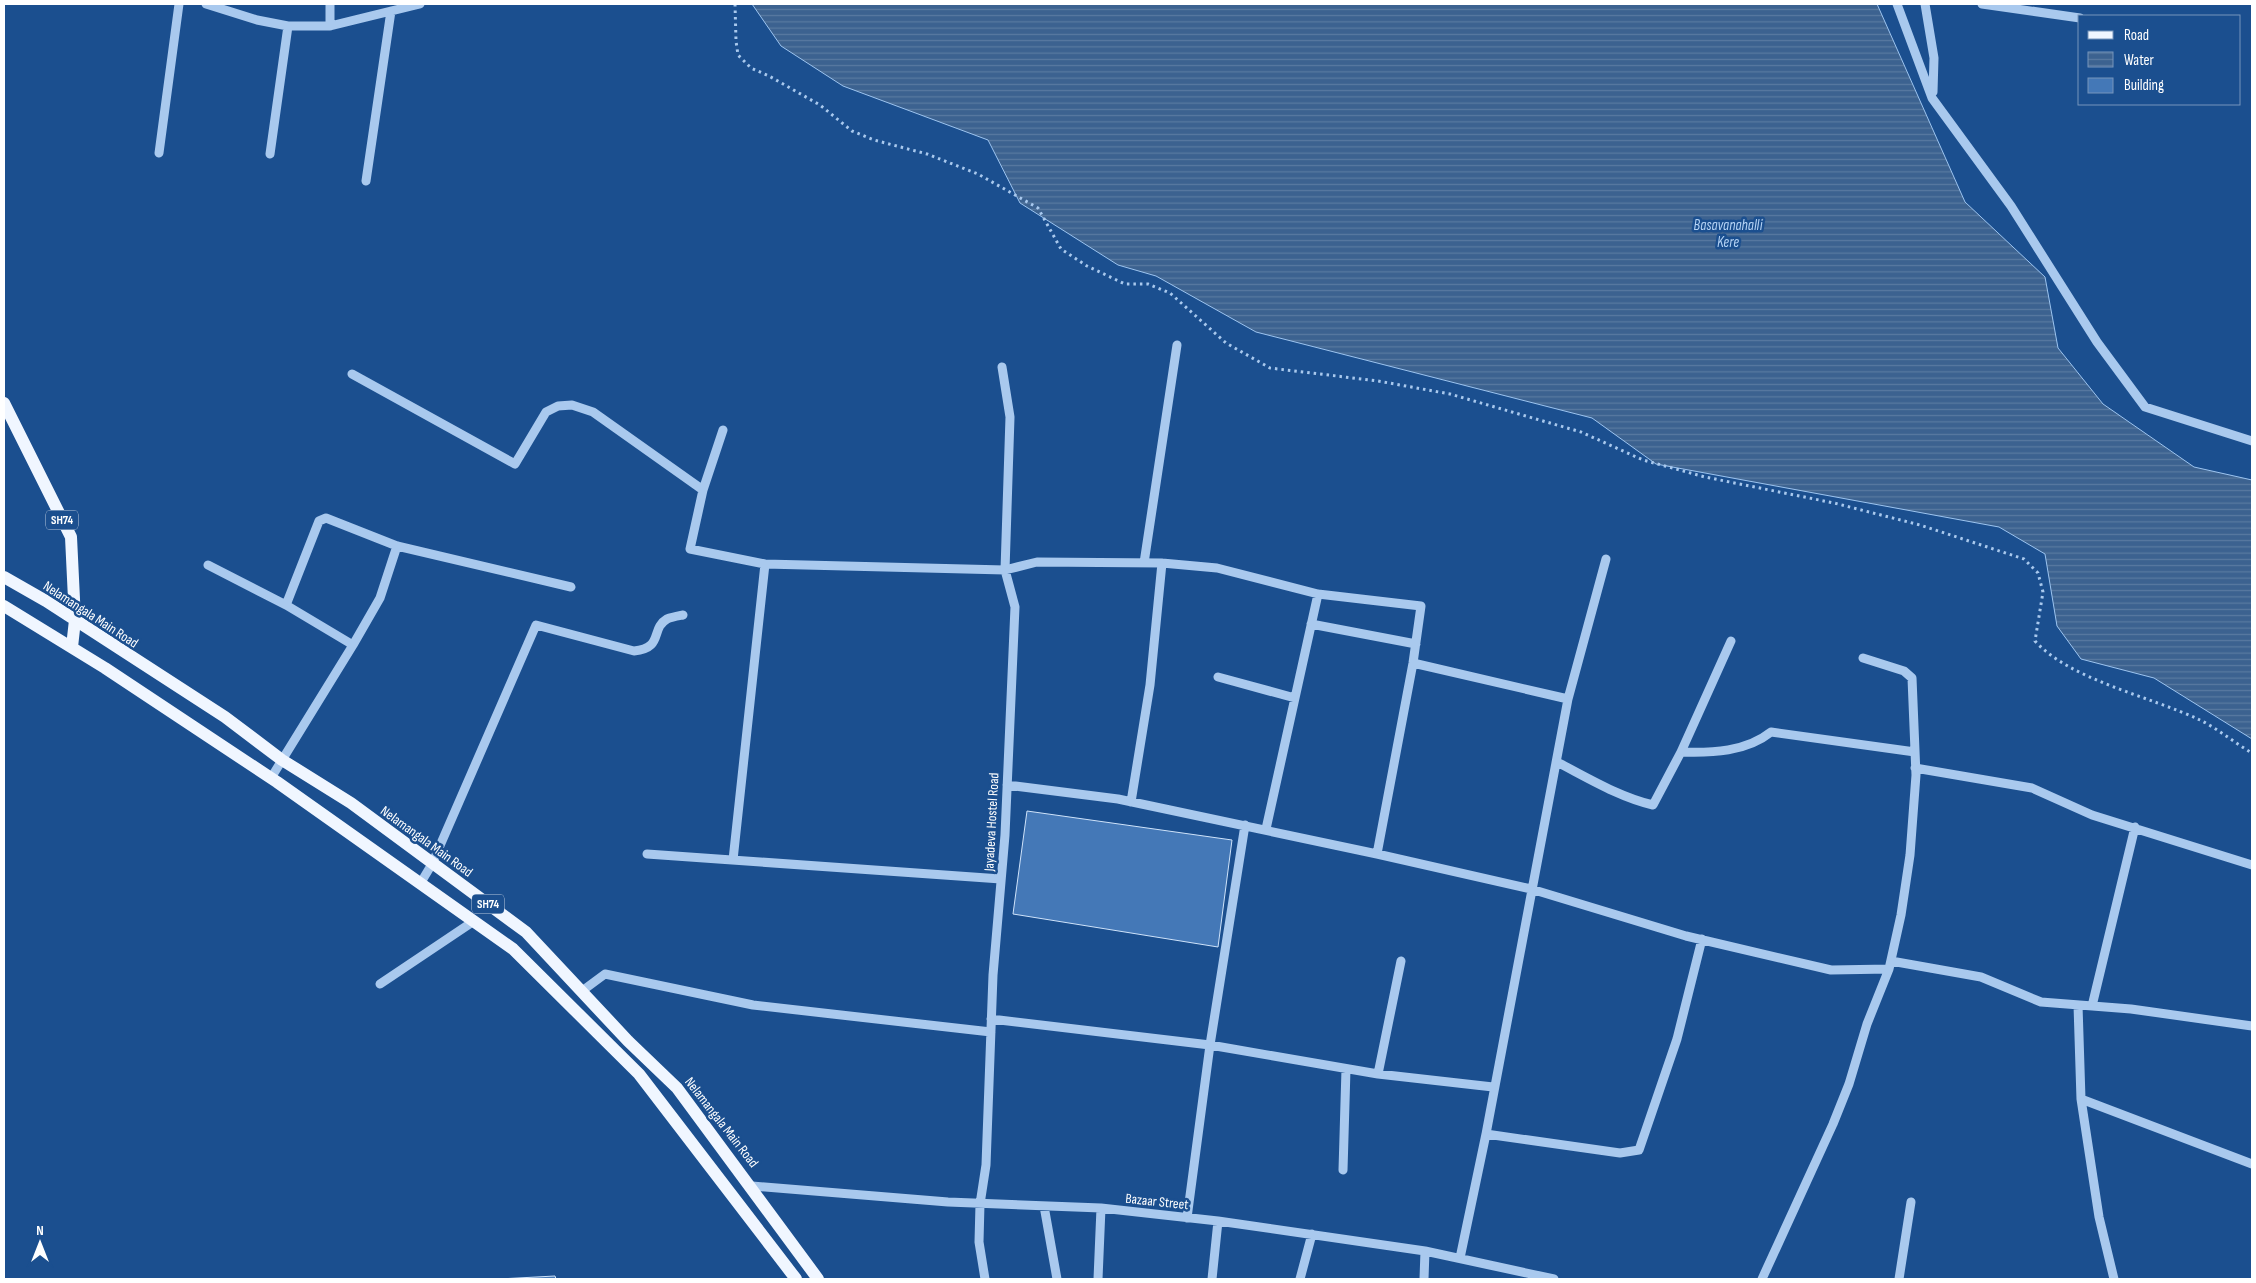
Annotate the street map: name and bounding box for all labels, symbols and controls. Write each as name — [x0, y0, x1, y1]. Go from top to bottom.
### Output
legend — [2078, 15, 2241, 105]
text: Road — [2124, 26, 2149, 45]
text: Water — [2124, 51, 2155, 70]
text: Building — [2124, 76, 2164, 95]
water label: Basavanahalli Kere — [1694, 216, 1764, 252]
road number: SH74 — [46, 510, 78, 530]
street label: Nelamangala Main Road — [40, 577, 142, 652]
street label: Jayadeva Hostel Road — [980, 772, 1003, 873]
street label: Nelamangala Main Road — [377, 802, 476, 881]
road number: SH74 — [472, 894, 504, 914]
street label: Nelamangala Main Road — [681, 1074, 762, 1171]
street label: Bazaar Street — [1125, 1190, 1189, 1213]
north arrow — [15, 1218, 65, 1268]
text: N — [36, 1222, 44, 1239]

